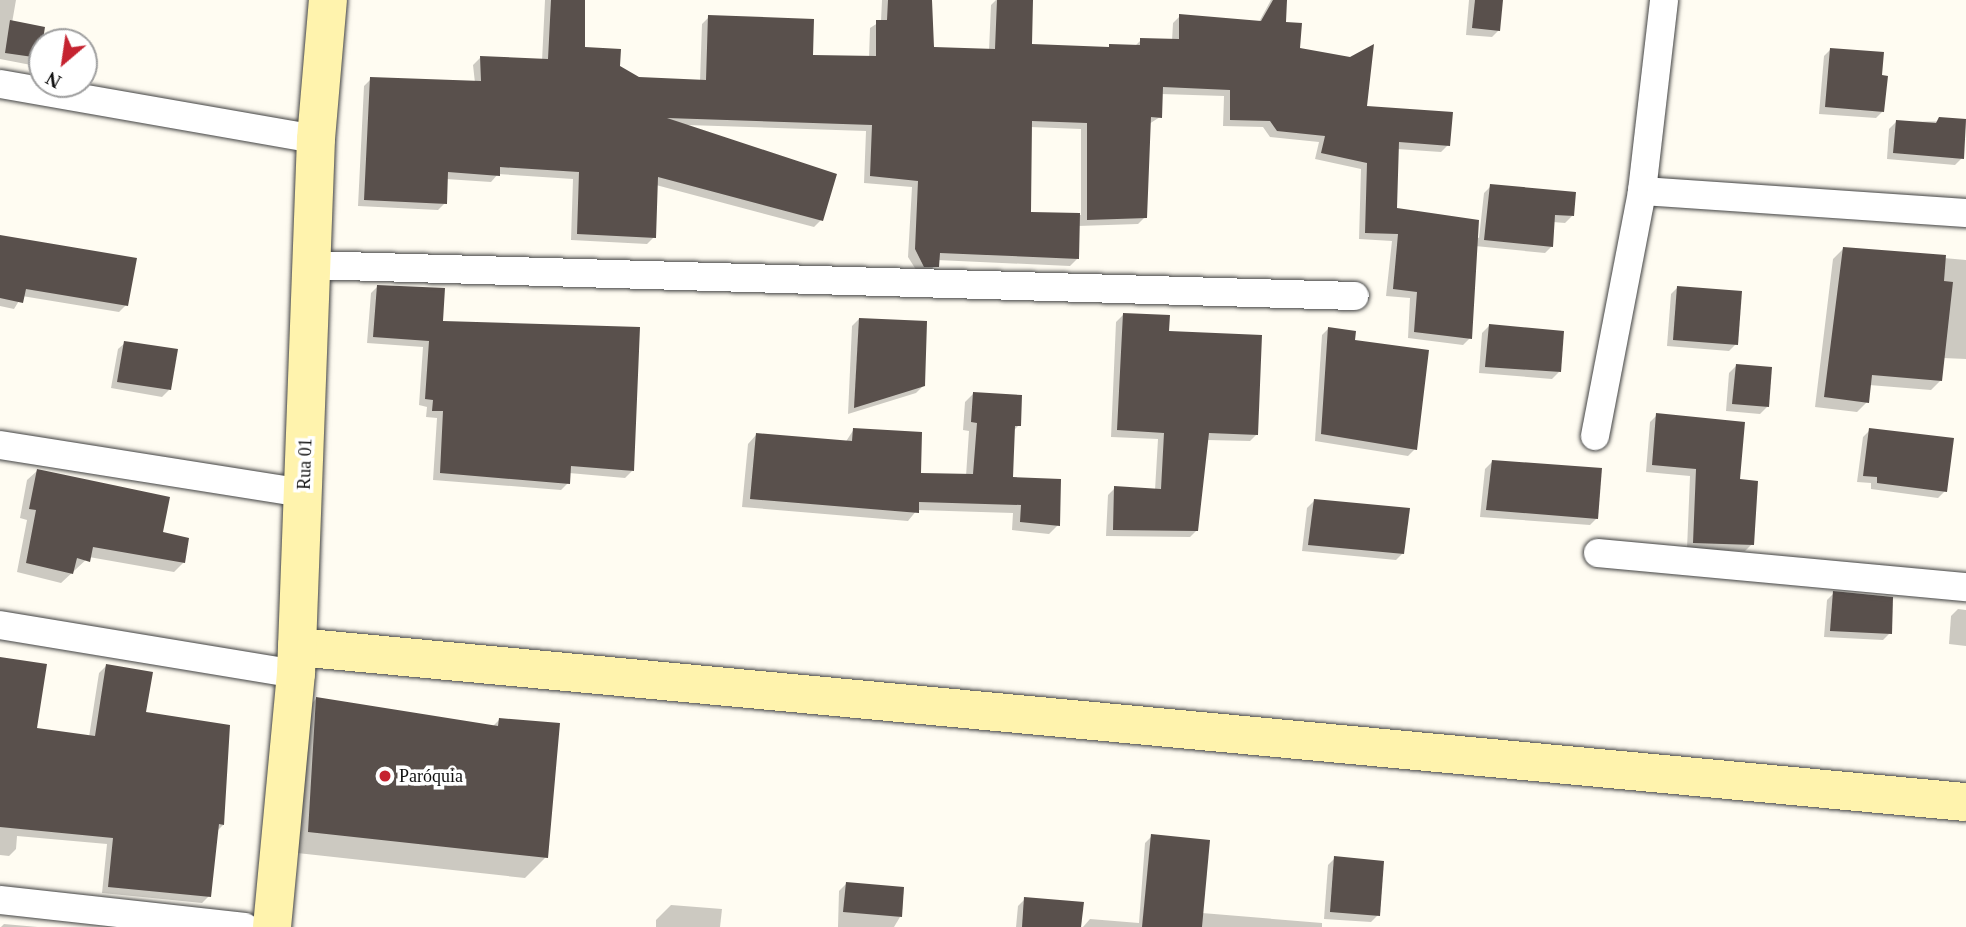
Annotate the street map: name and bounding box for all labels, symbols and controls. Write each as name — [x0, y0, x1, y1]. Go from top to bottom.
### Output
north arrow — [28, 28, 98, 98]
text: N — [42, 68, 65, 93]
street label: Rua 01 — [293, 438, 317, 490]
place label: Paróquia — [399, 765, 463, 787]
marker: Paróquia — [377, 768, 393, 784]

